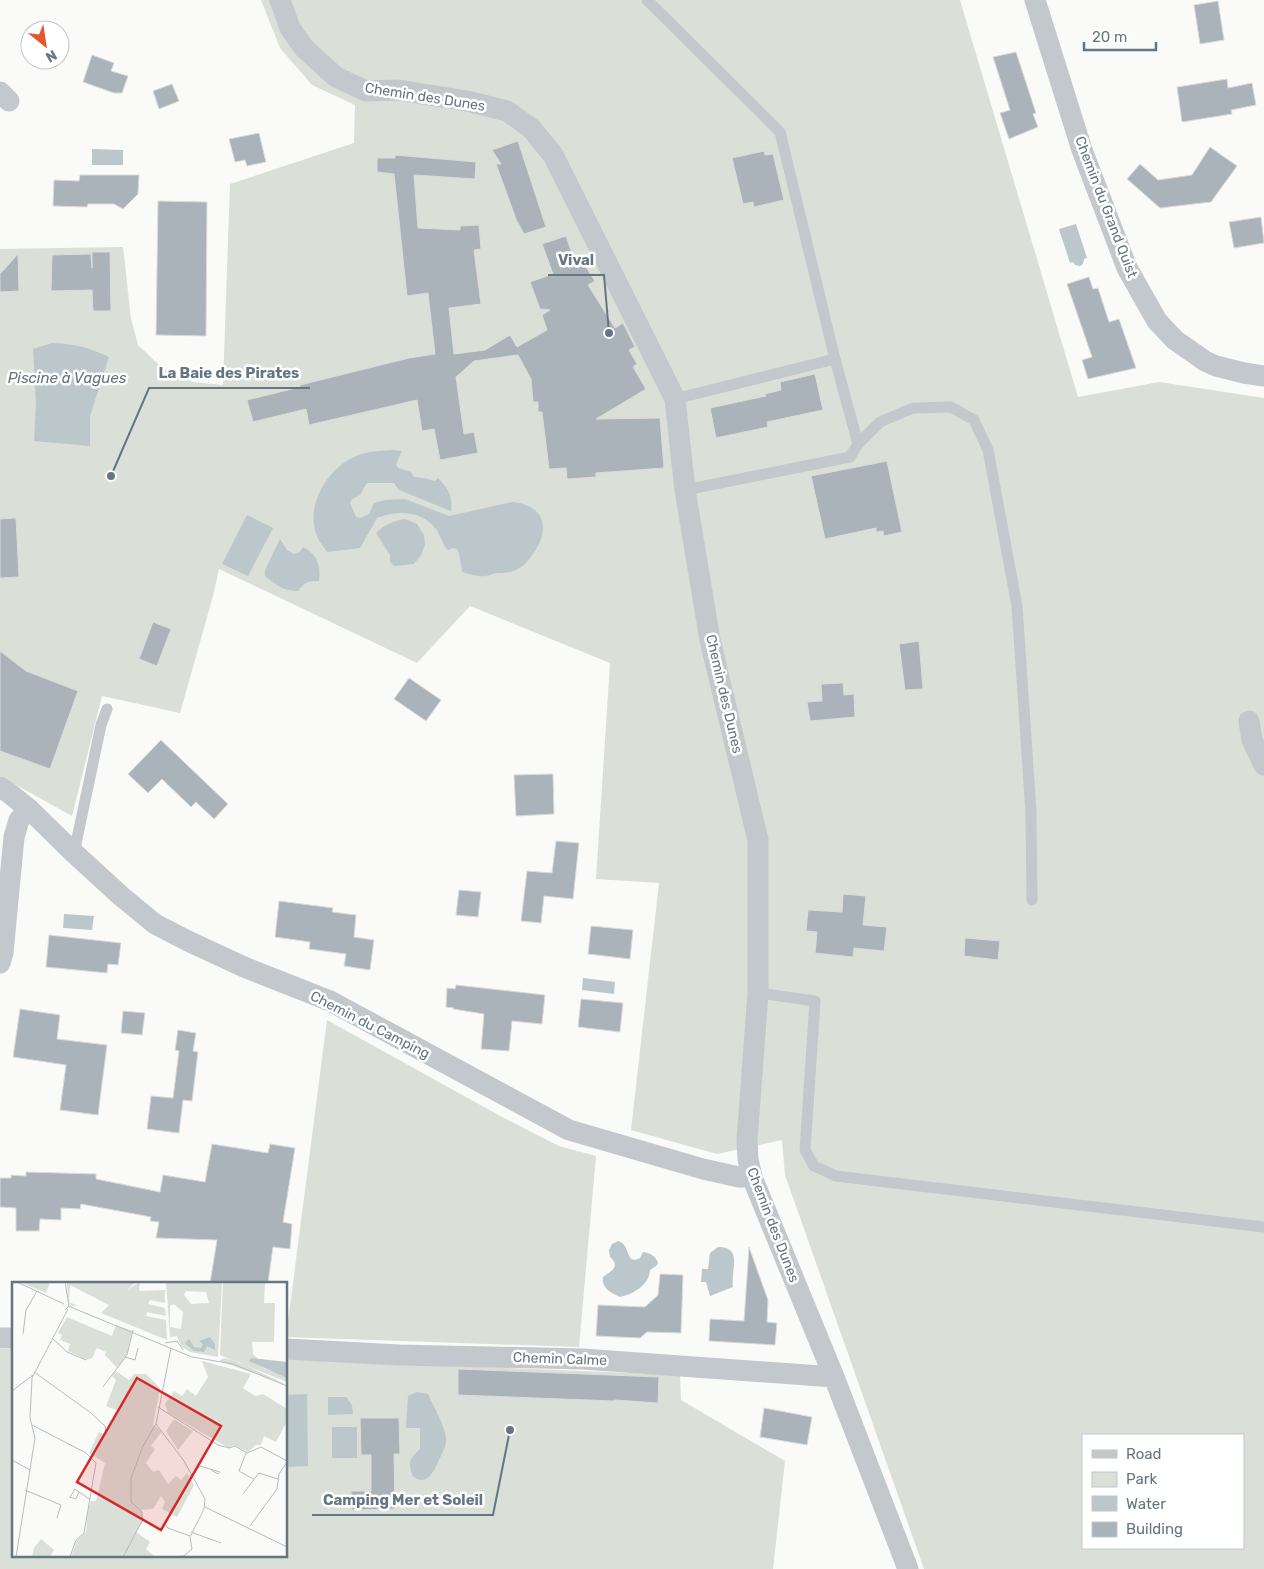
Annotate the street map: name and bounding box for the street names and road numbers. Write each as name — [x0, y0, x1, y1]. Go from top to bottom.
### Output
street label: Chemin des Dunes — [364, 79, 486, 115]
street label: Chemin du Grand Quist — [1071, 134, 1141, 281]
street label: Chemin des Dunes — [702, 633, 746, 755]
street label: Chemin du Camping — [307, 988, 433, 1062]
street label: Chemin des Dunes — [743, 1165, 803, 1285]
street label: Chemin Calme — [513, 1349, 608, 1369]

